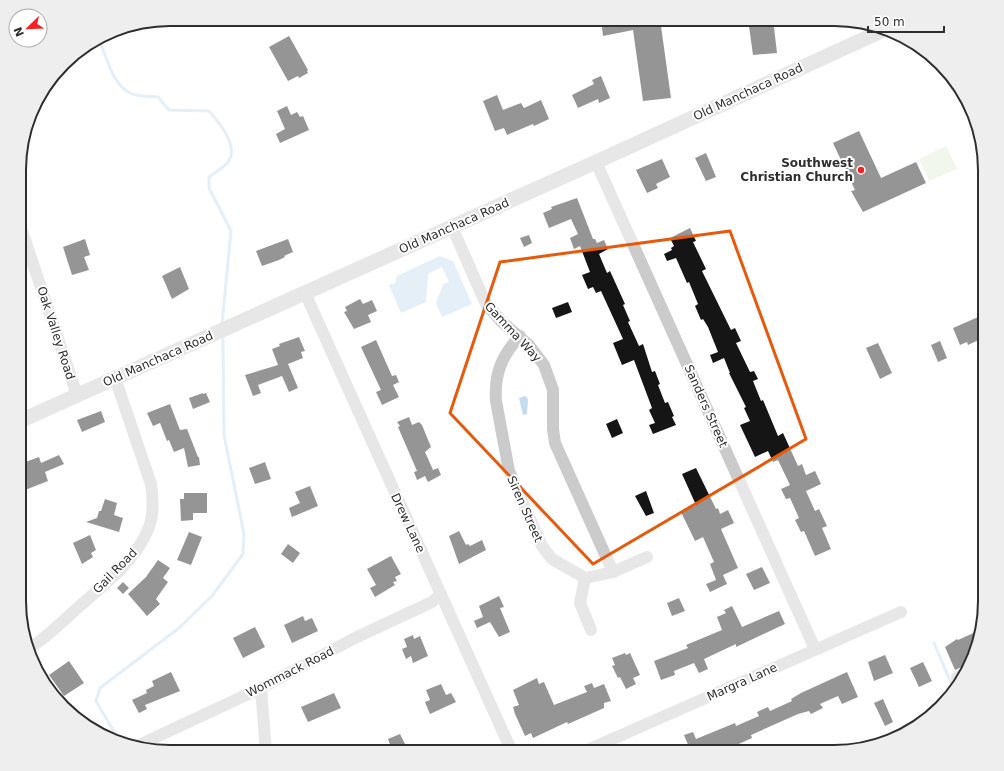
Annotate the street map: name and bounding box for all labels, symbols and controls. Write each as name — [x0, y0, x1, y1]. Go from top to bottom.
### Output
north arrow — [8, 8, 48, 48]
scale bar — [868, 8, 944, 34]
text: 50 m — [874, 15, 905, 29]
text: N — [11, 25, 27, 38]
street label: Old Manchaca Road — [691, 61, 805, 123]
place label: Southwest Christian Church — [740, 156, 853, 184]
marker: Southwest Christian Church — [856, 165, 866, 175]
street label: Old Manchaca Road — [397, 195, 511, 257]
street label: Oak Valley Road — [34, 285, 78, 381]
street label: Gamma Way — [482, 299, 544, 365]
street label: Old Manchaca Road — [101, 328, 215, 390]
street label: Sanders Street — [681, 362, 731, 450]
street label: Siren Street — [504, 474, 546, 544]
street label: Drew Lane — [388, 491, 428, 555]
street label: Gail Road — [90, 546, 140, 596]
street label: Wommack Road — [244, 644, 336, 700]
street label: Margra Lane — [705, 660, 779, 704]

